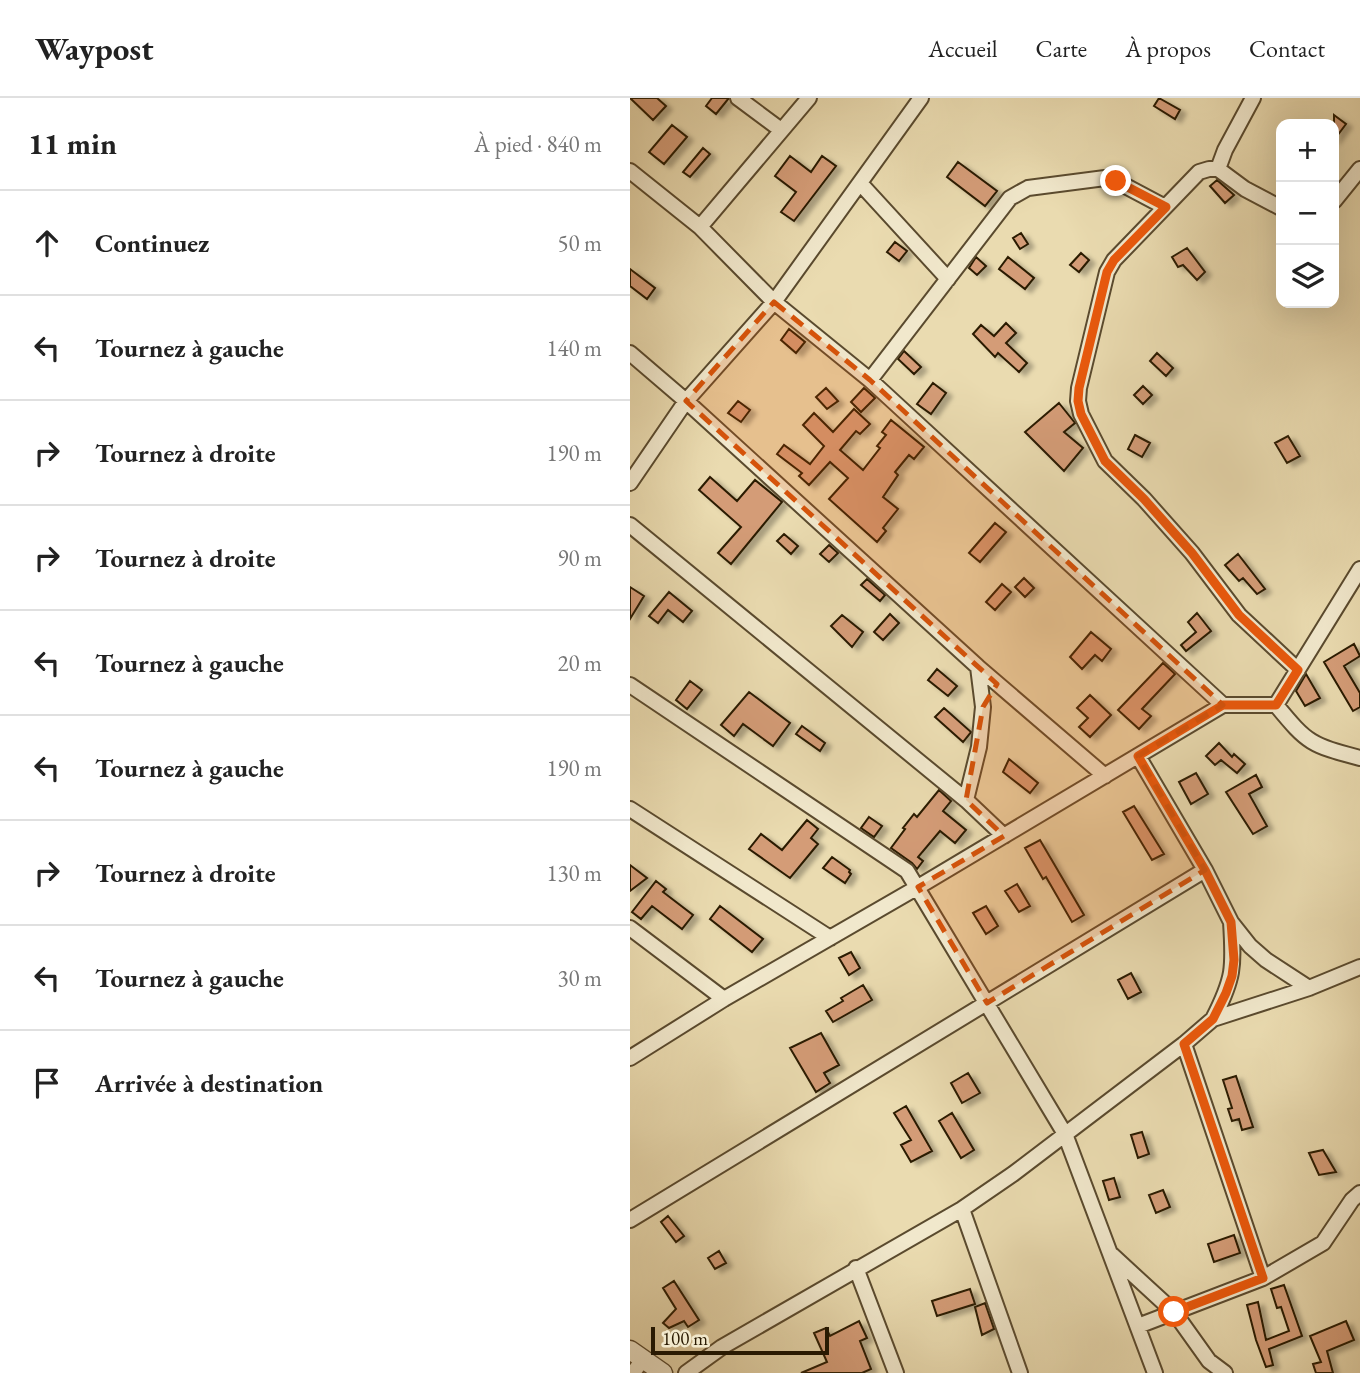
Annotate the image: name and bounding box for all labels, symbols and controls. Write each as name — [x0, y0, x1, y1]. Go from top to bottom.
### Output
text: Waypost — [35, 27, 154, 70]
text: Accueil — [928, 33, 998, 64]
text: Carte — [1036, 33, 1087, 64]
text: À propos — [1125, 33, 1211, 64]
text: Contact — [1249, 33, 1325, 64]
map controls — [1276, 119, 1339, 308]
button: + — [1276, 119, 1339, 182]
text: 11 min — [28, 124, 117, 163]
text: À pied · 840 m — [474, 129, 602, 159]
route end — [1100, 165, 1131, 196]
button: − — [1276, 182, 1339, 245]
icon: ahead — [28, 224, 66, 262]
text: Continuez — [95, 226, 209, 260]
text: 50 m — [557, 228, 602, 258]
button: layers — [1276, 245, 1339, 308]
icon: left — [28, 329, 66, 367]
text: Tournez à gauche — [95, 331, 284, 365]
text: 140 m — [546, 333, 602, 363]
icon: right — [28, 434, 66, 472]
text: Tournez à droite — [95, 436, 276, 470]
text: 190 m — [546, 438, 602, 468]
icon: right — [28, 539, 66, 577]
text: Tournez à droite — [95, 541, 276, 575]
text: 90 m — [557, 543, 602, 573]
icon: left — [28, 644, 66, 682]
text: Tournez à gauche — [95, 646, 284, 680]
text: 20 m — [557, 648, 602, 678]
icon: left — [28, 749, 66, 787]
text: Tournez à gauche — [95, 751, 284, 785]
text: 190 m — [546, 753, 602, 783]
icon: right — [28, 854, 66, 892]
text: Tournez à droite — [95, 856, 276, 890]
text: 130 m — [546, 858, 602, 888]
icon: left — [28, 959, 66, 997]
text: Tournez à gauche — [95, 961, 284, 995]
text: 30 m — [557, 963, 602, 993]
icon: arrive — [28, 1064, 66, 1102]
text: Arrivée à destination — [95, 1066, 323, 1100]
route start — [1158, 1296, 1189, 1327]
scale bar — [651, 1324, 830, 1356]
text: 100 m — [662, 1326, 708, 1351]

